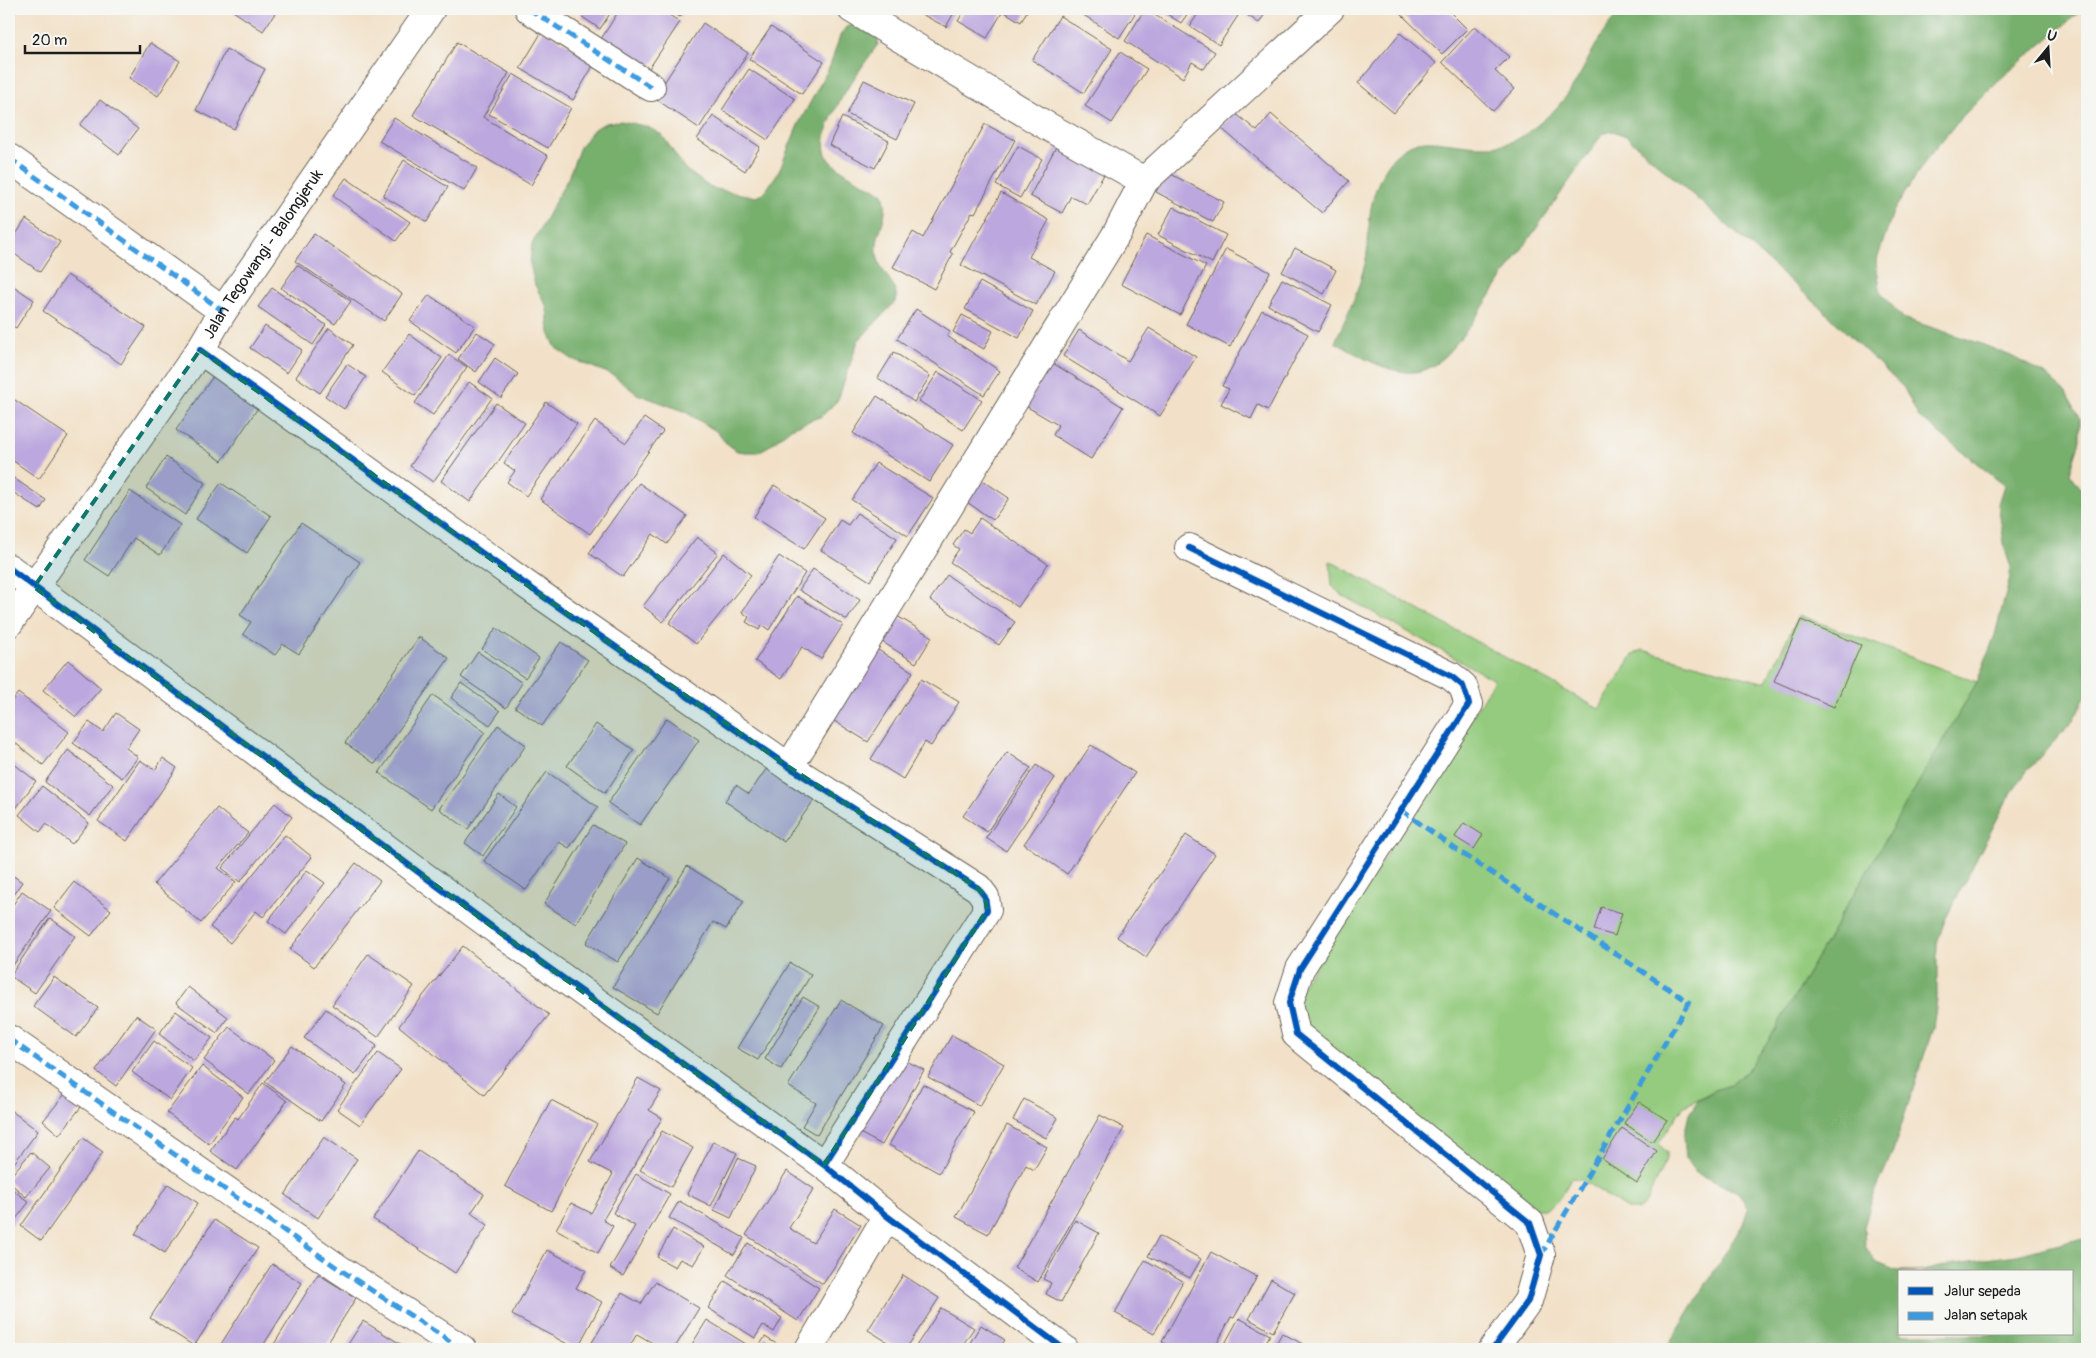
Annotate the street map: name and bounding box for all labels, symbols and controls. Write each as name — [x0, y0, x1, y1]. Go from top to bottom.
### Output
scale bar — [25, 22, 140, 54]
north arrow — [2024, 22, 2074, 72]
text: U — [2045, 27, 2059, 46]
text: 20 m — [32, 31, 67, 50]
street label: Jalan Tegowangi - Balongjeruk — [199, 165, 328, 342]
legend — [1898, 1270, 2074, 1336]
text: Jalur sepeda — [1944, 1282, 2021, 1301]
text: Jalan setapak — [1944, 1306, 2028, 1325]

